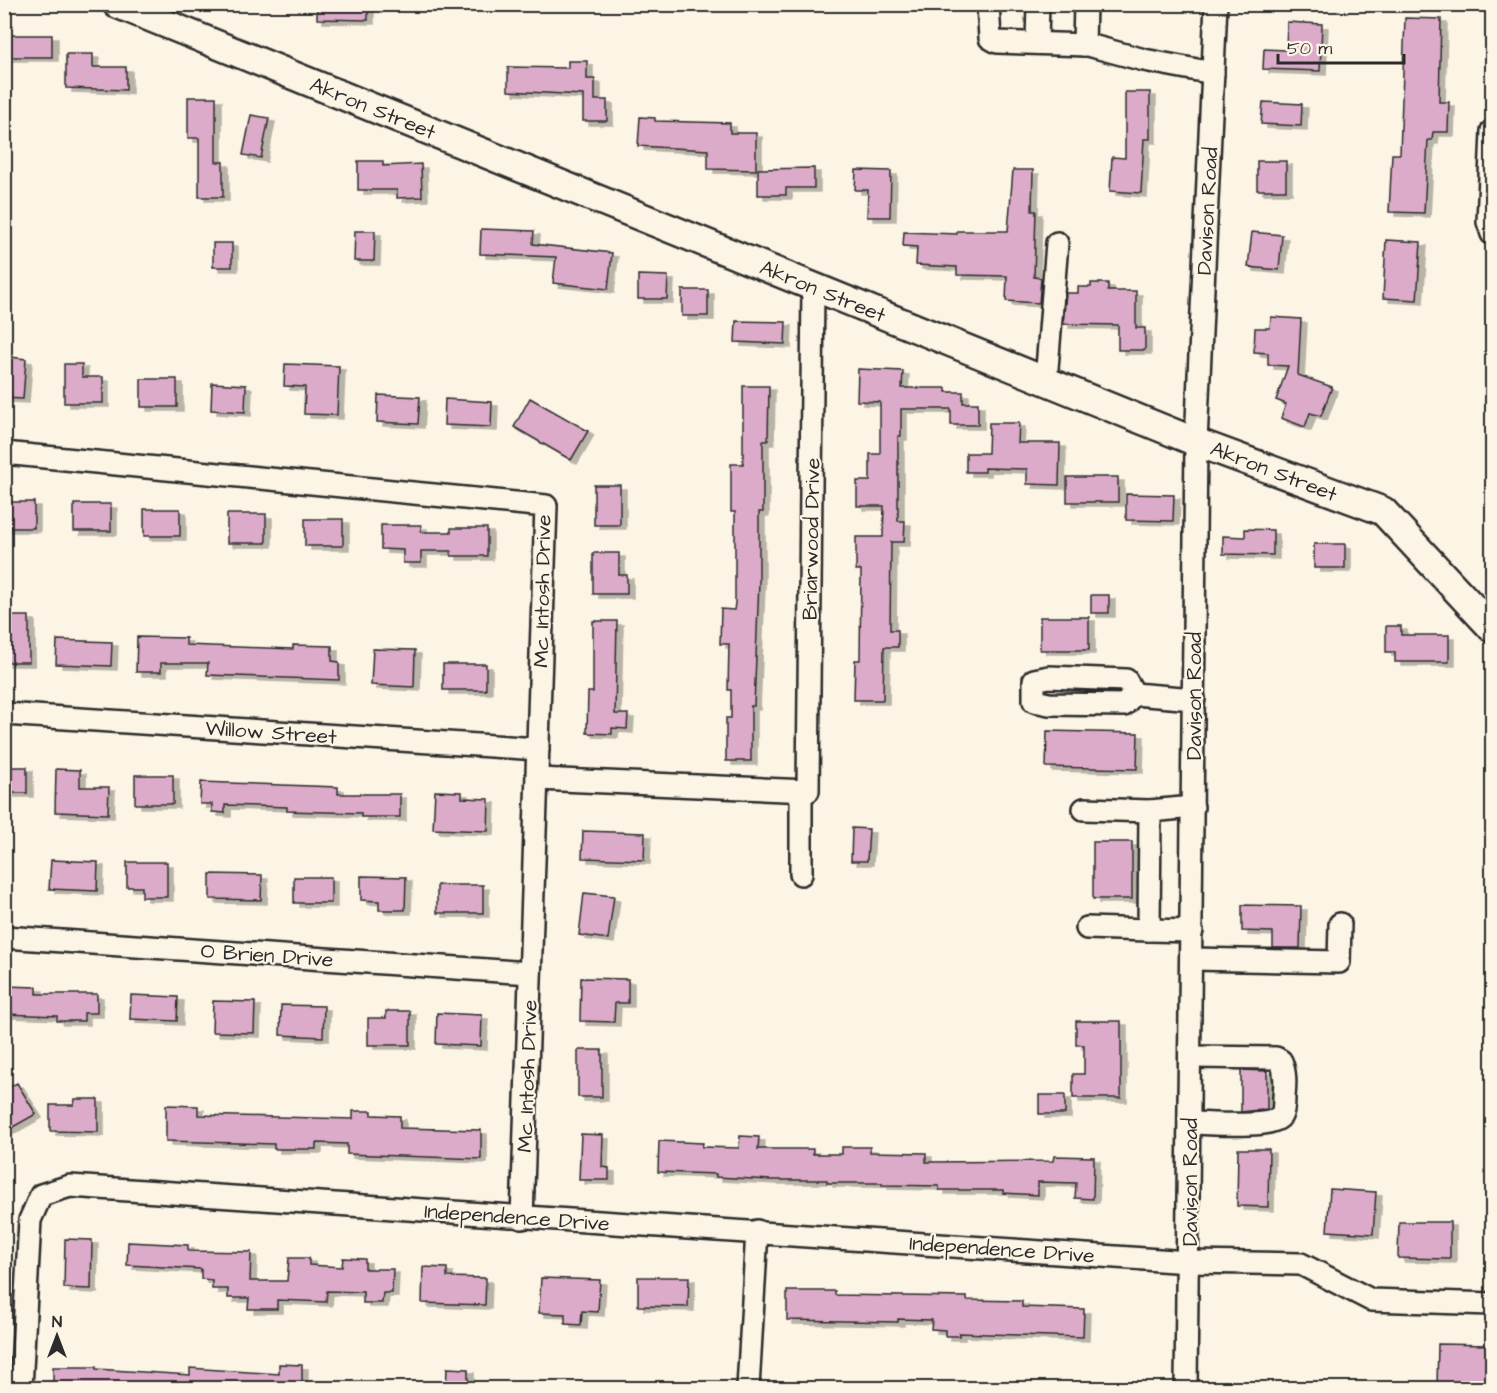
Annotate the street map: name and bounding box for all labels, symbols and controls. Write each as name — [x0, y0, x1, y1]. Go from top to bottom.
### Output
scale bar — [1278, 27, 1404, 65]
text: 50 m — [1287, 36, 1332, 61]
street label: Akron Street — [306, 70, 441, 147]
street label: Davison Road — [1190, 146, 1225, 276]
street label: Akron Street — [756, 253, 891, 330]
street label: Akron Street — [1206, 434, 1342, 509]
street label: Briarwood Drive — [796, 458, 827, 620]
street label: Mc Intosh Drive — [527, 514, 558, 668]
street label: Davison Road — [1180, 632, 1209, 760]
street label: Willow Street — [204, 713, 338, 752]
street label: O Brien Drive — [200, 936, 334, 975]
street label: Mc Intosh Drive — [510, 999, 545, 1153]
street label: Davison Road — [1176, 1118, 1205, 1246]
street label: Independence Drive — [423, 1197, 611, 1239]
street label: Independence Drive — [908, 1229, 1096, 1271]
north arrow — [27, 1306, 87, 1366]
text: N — [52, 1311, 62, 1333]

